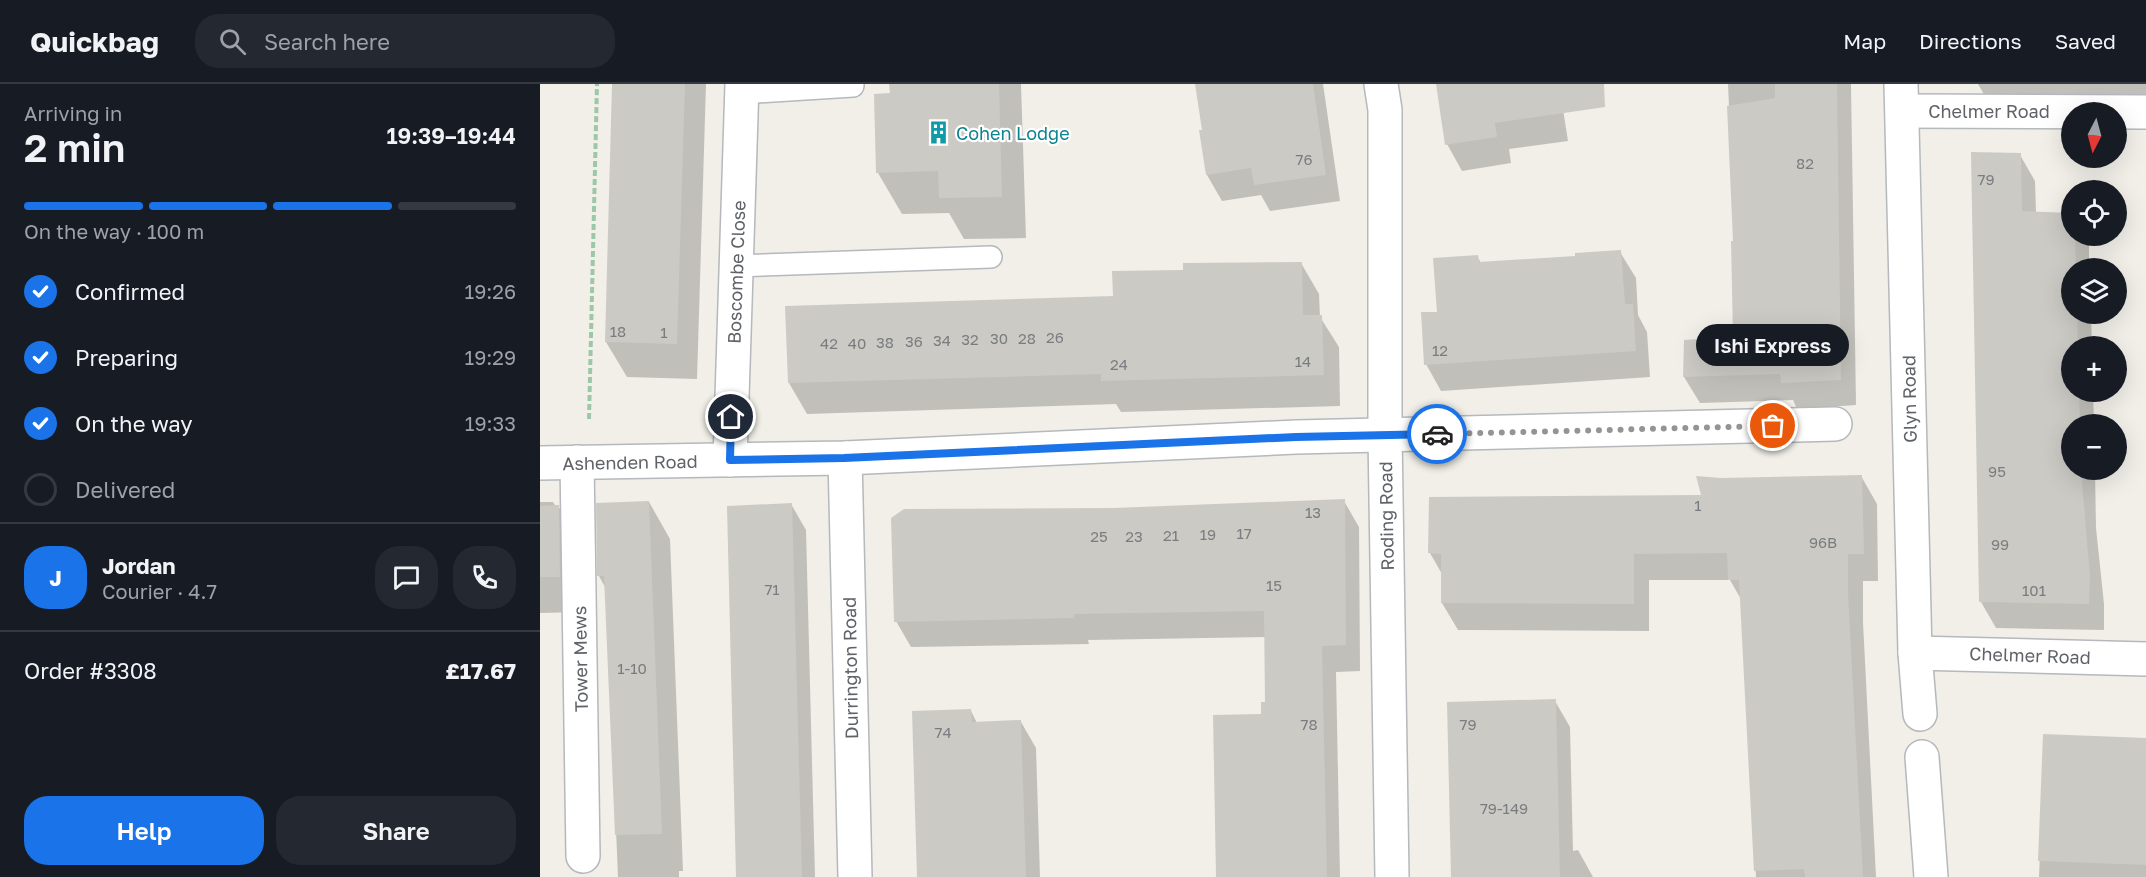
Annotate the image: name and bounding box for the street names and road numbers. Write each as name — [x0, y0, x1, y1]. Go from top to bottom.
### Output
street label: Chelmer Road — [1928, 100, 2050, 122]
street label: Boscombe Close — [723, 200, 749, 344]
street label: Glyn Road — [1897, 355, 1921, 443]
street label: Ashenden Road — [562, 450, 698, 474]
street label: Roding Road — [1374, 461, 1398, 571]
street label: Durrington Road — [838, 597, 862, 739]
street label: Tower Mews — [568, 606, 592, 712]
street label: Chelmer Road — [1969, 642, 2091, 668]

